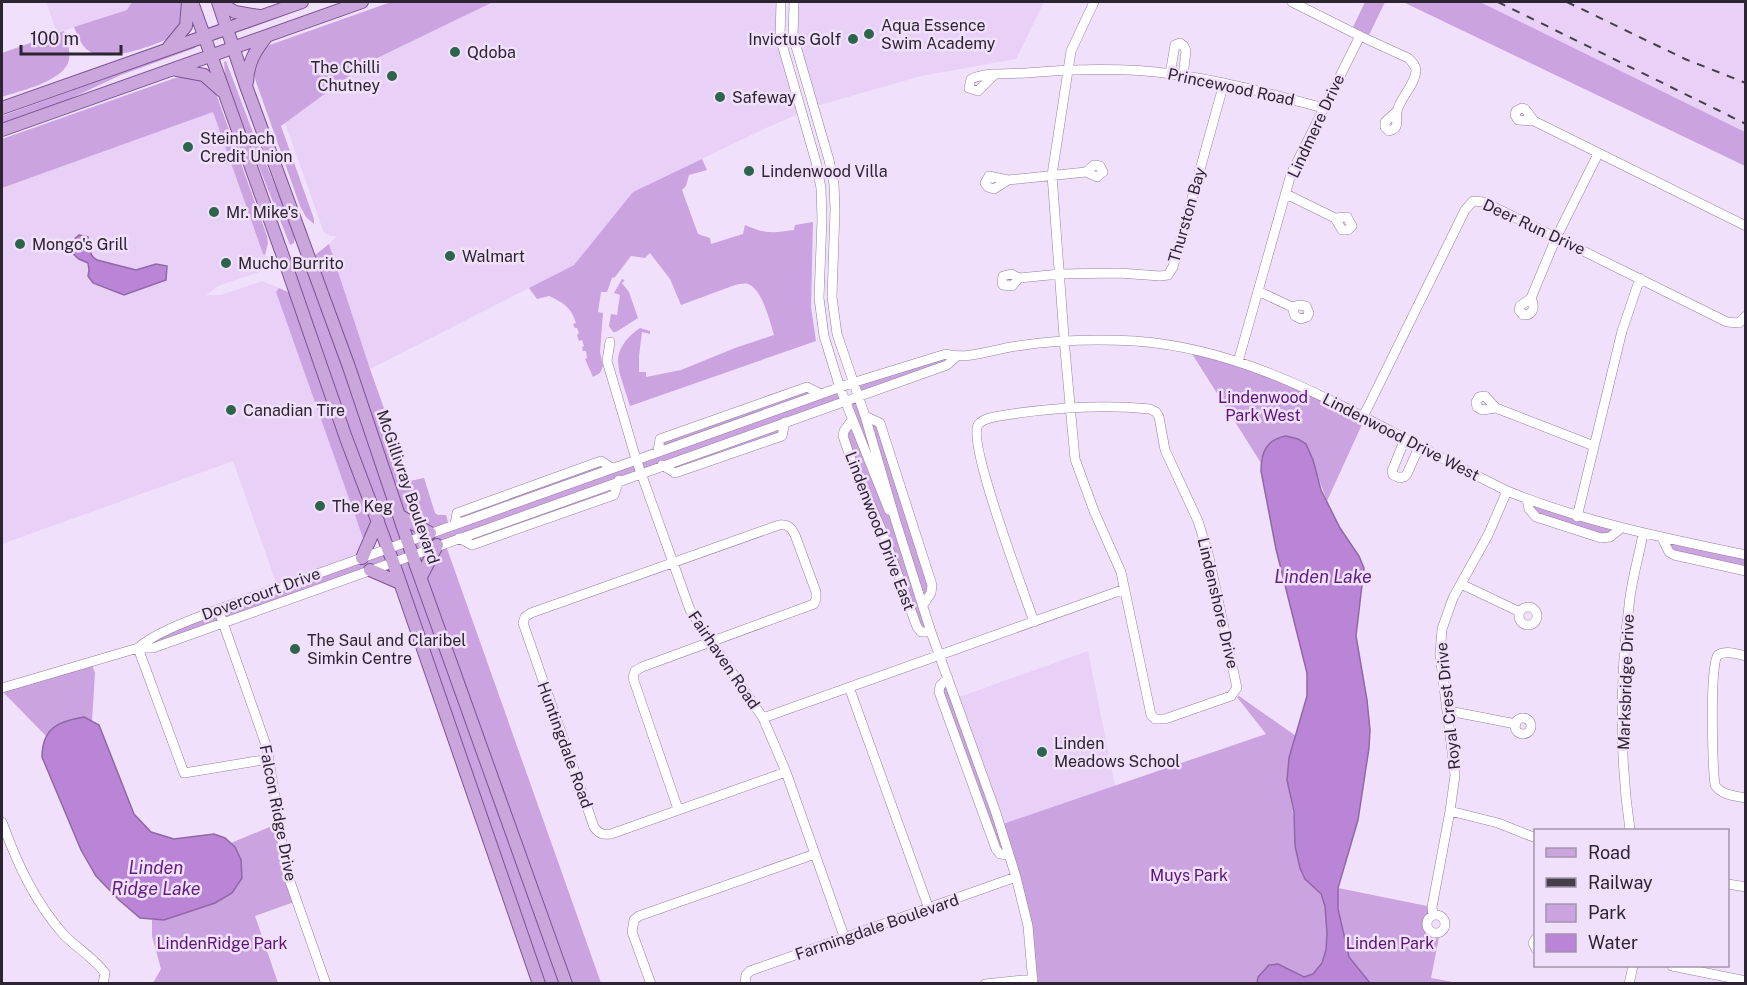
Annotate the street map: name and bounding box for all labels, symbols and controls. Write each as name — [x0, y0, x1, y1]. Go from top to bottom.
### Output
place label: Aqua Essence Swim Academy — [881, 16, 996, 53]
scale bar — [21, 18, 122, 56]
marker: Aqua Essence Swim Academy — [862, 27, 876, 41]
text: 100 m — [30, 28, 79, 49]
place label: Invictus Golf — [748, 30, 841, 49]
marker: Invictus Golf — [846, 32, 860, 46]
place label: Qdoba — [467, 43, 516, 62]
marker: Qdoba — [448, 45, 462, 59]
place label: The Chilli Chutney — [311, 58, 380, 95]
street label: Princewood Road — [1166, 64, 1296, 110]
marker: The Chilli Chutney — [385, 69, 399, 83]
street label: Lindmere Drive — [1284, 71, 1348, 181]
place label: Safeway — [732, 88, 796, 107]
marker: Safeway — [713, 90, 727, 104]
place label: Steinbach Credit Union — [200, 129, 293, 166]
marker: Steinbach Credit Union — [181, 140, 195, 154]
place label: Lindenwood Villa — [761, 162, 888, 181]
marker: Lindenwood Villa — [742, 164, 756, 178]
street label: Thurston Bay — [1164, 165, 1210, 265]
street label: Deer Run Drive — [1480, 195, 1588, 259]
place label: Mr. Mike's — [226, 203, 298, 222]
marker: Mr. Mike's — [207, 205, 221, 219]
place label: Mongo's Grill — [32, 235, 128, 254]
marker: Mongo's Grill — [13, 237, 27, 251]
place label: Walmart — [462, 247, 525, 266]
marker: Walmart — [443, 249, 457, 263]
place label: Mucho Burrito — [238, 254, 344, 273]
marker: Mucho Burrito — [219, 256, 233, 270]
park label: Lindenwood Park West — [1218, 388, 1308, 425]
street label: Lindenwood Drive West — [1319, 389, 1483, 485]
place label: Canadian Tire — [243, 401, 345, 420]
marker: Canadian Tire — [224, 403, 238, 417]
street label: McGillivray Boulevard — [373, 407, 443, 567]
street label: Lindenwood Drive East — [841, 449, 919, 613]
place label: The Keg — [332, 497, 393, 516]
marker: The Keg — [313, 499, 327, 513]
street label: Lindenshore Drive — [1194, 536, 1242, 670]
street label: Dovercourt Drive — [199, 564, 323, 624]
water label: Linden Lake — [1274, 566, 1372, 587]
street label: Fairhaven Road — [684, 607, 764, 713]
street label: Marksbridge Drive — [1614, 614, 1638, 750]
place label: The Saul and Claribel Simkin Centre — [307, 631, 466, 668]
street label: Royal Crest Drive — [1432, 641, 1464, 771]
marker: The Saul and Claribel Simkin Centre — [288, 642, 302, 656]
street label: Huntingdale Road — [533, 679, 597, 811]
place label: Linden Meadows School — [1054, 734, 1180, 771]
street label: Falcon Ridge Drive — [255, 743, 301, 883]
marker: Linden Meadows School — [1035, 745, 1049, 759]
legend — [1534, 829, 1729, 967]
text: Road — [1588, 842, 1631, 863]
water label: Linden Ridge Lake — [111, 857, 201, 899]
park label: Muys Park — [1150, 866, 1228, 885]
text: Railway — [1588, 872, 1653, 893]
street label: Farmingdale Boulevard — [793, 890, 961, 964]
text: Park — [1588, 902, 1626, 923]
text: Water — [1588, 932, 1638, 953]
park label: LindenRidge Park — [156, 934, 288, 953]
park label: Linden Park — [1346, 934, 1434, 953]

